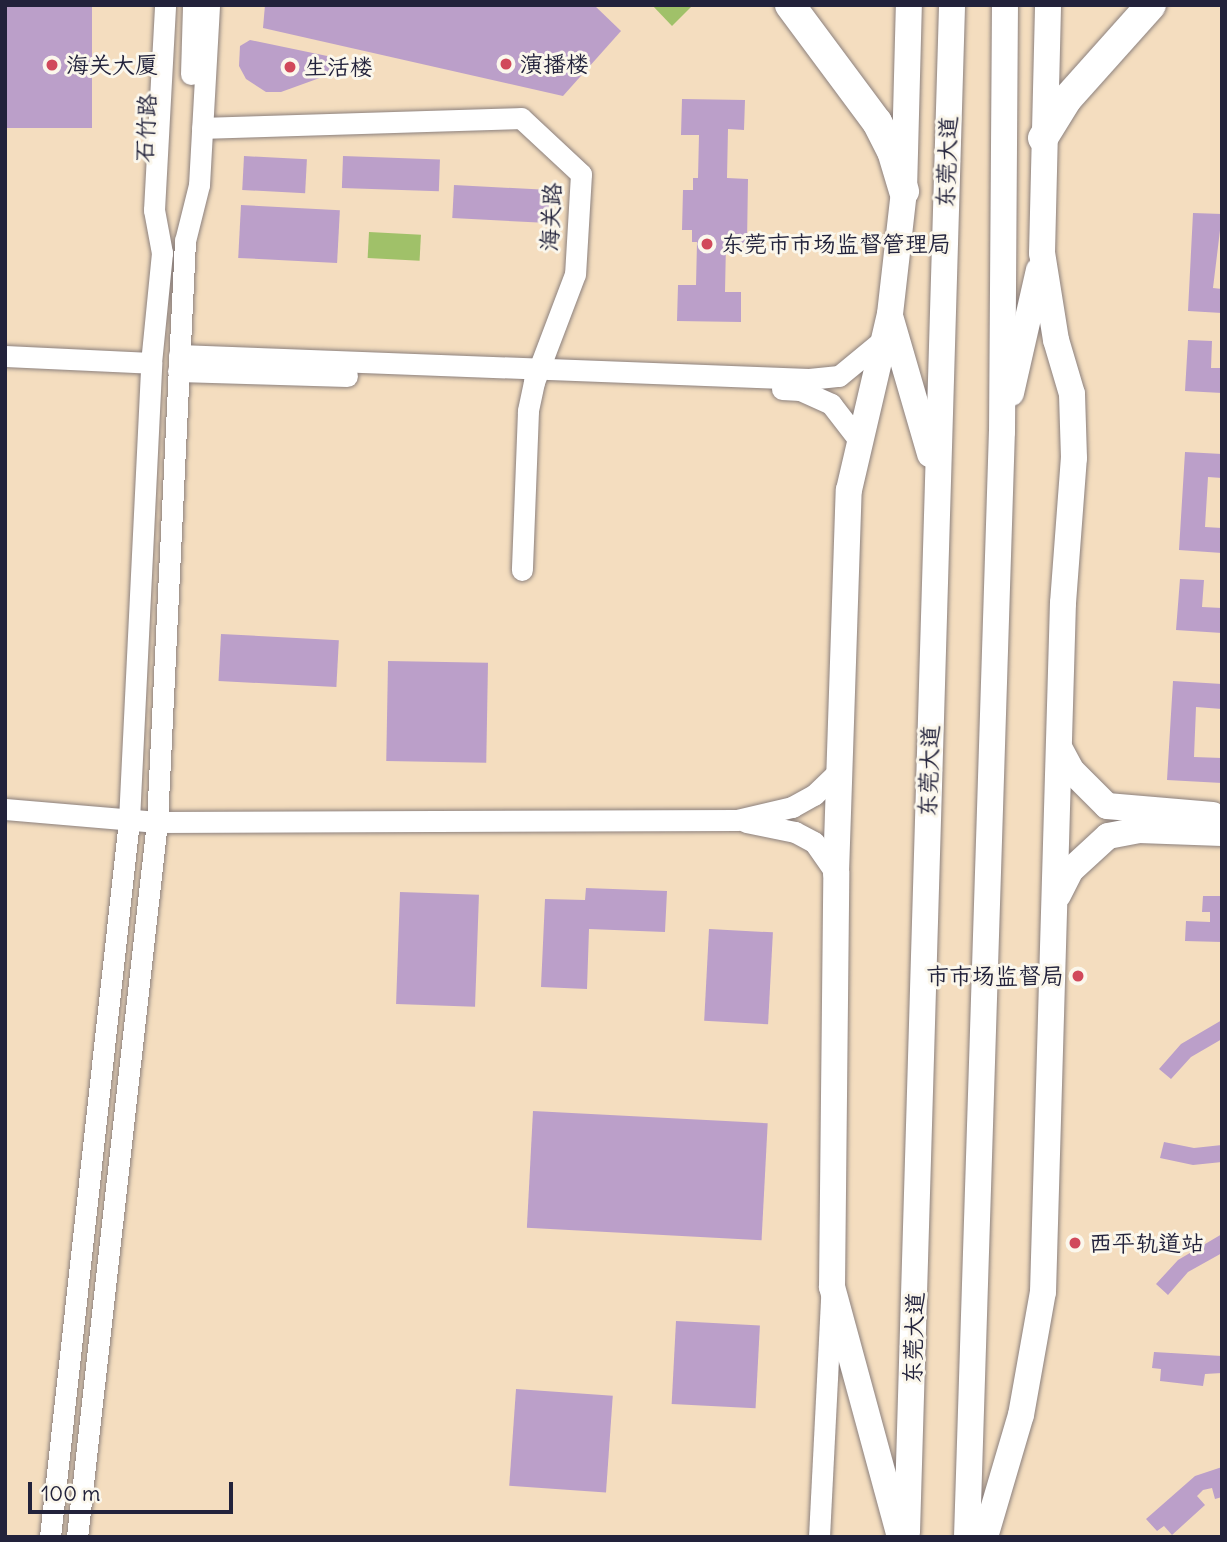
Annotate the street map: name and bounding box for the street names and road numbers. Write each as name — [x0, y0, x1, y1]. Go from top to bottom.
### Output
street label: 石竹路 — [130, 93, 162, 163]
street label: 东莞大道 — [932, 116, 962, 208]
street label: 海关路 — [535, 182, 567, 252]
street label: 东莞大道 — [914, 725, 944, 817]
street label: 东莞大道 — [899, 1292, 929, 1384]

